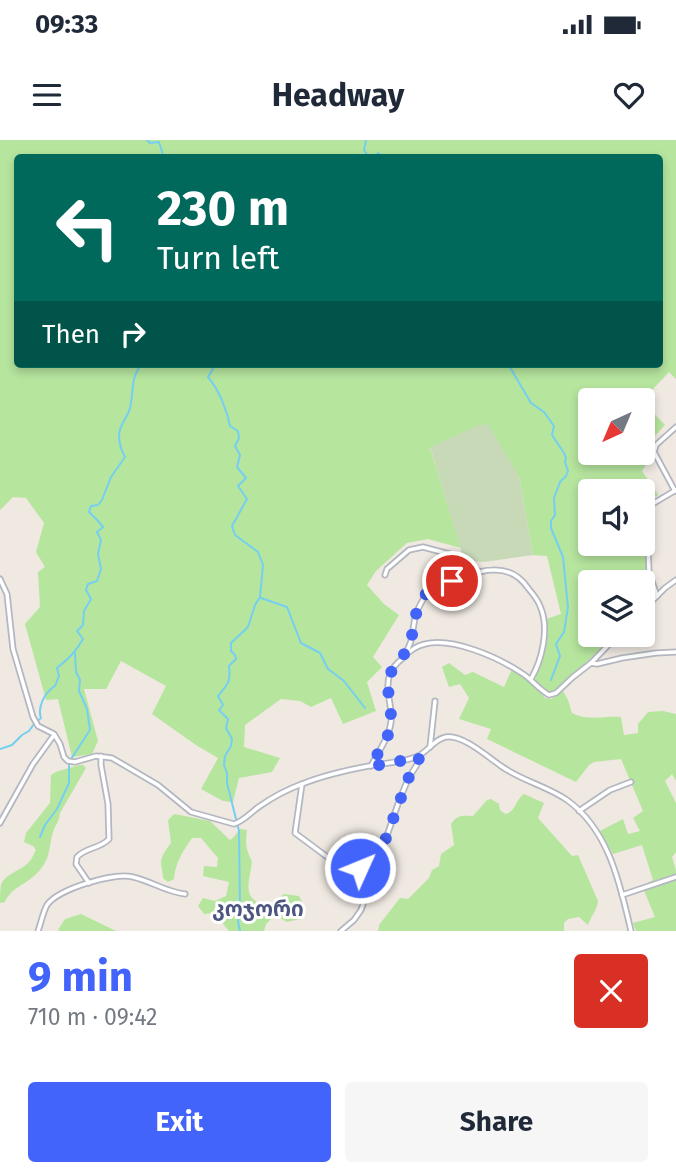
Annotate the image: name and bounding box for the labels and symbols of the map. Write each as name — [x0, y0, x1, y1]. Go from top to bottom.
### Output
north arrow — [578, 388, 654, 466]
pin — [422, 551, 482, 611]
position arrow — [323, 831, 397, 905]
district label: კოჯორი — [212, 896, 304, 922]

